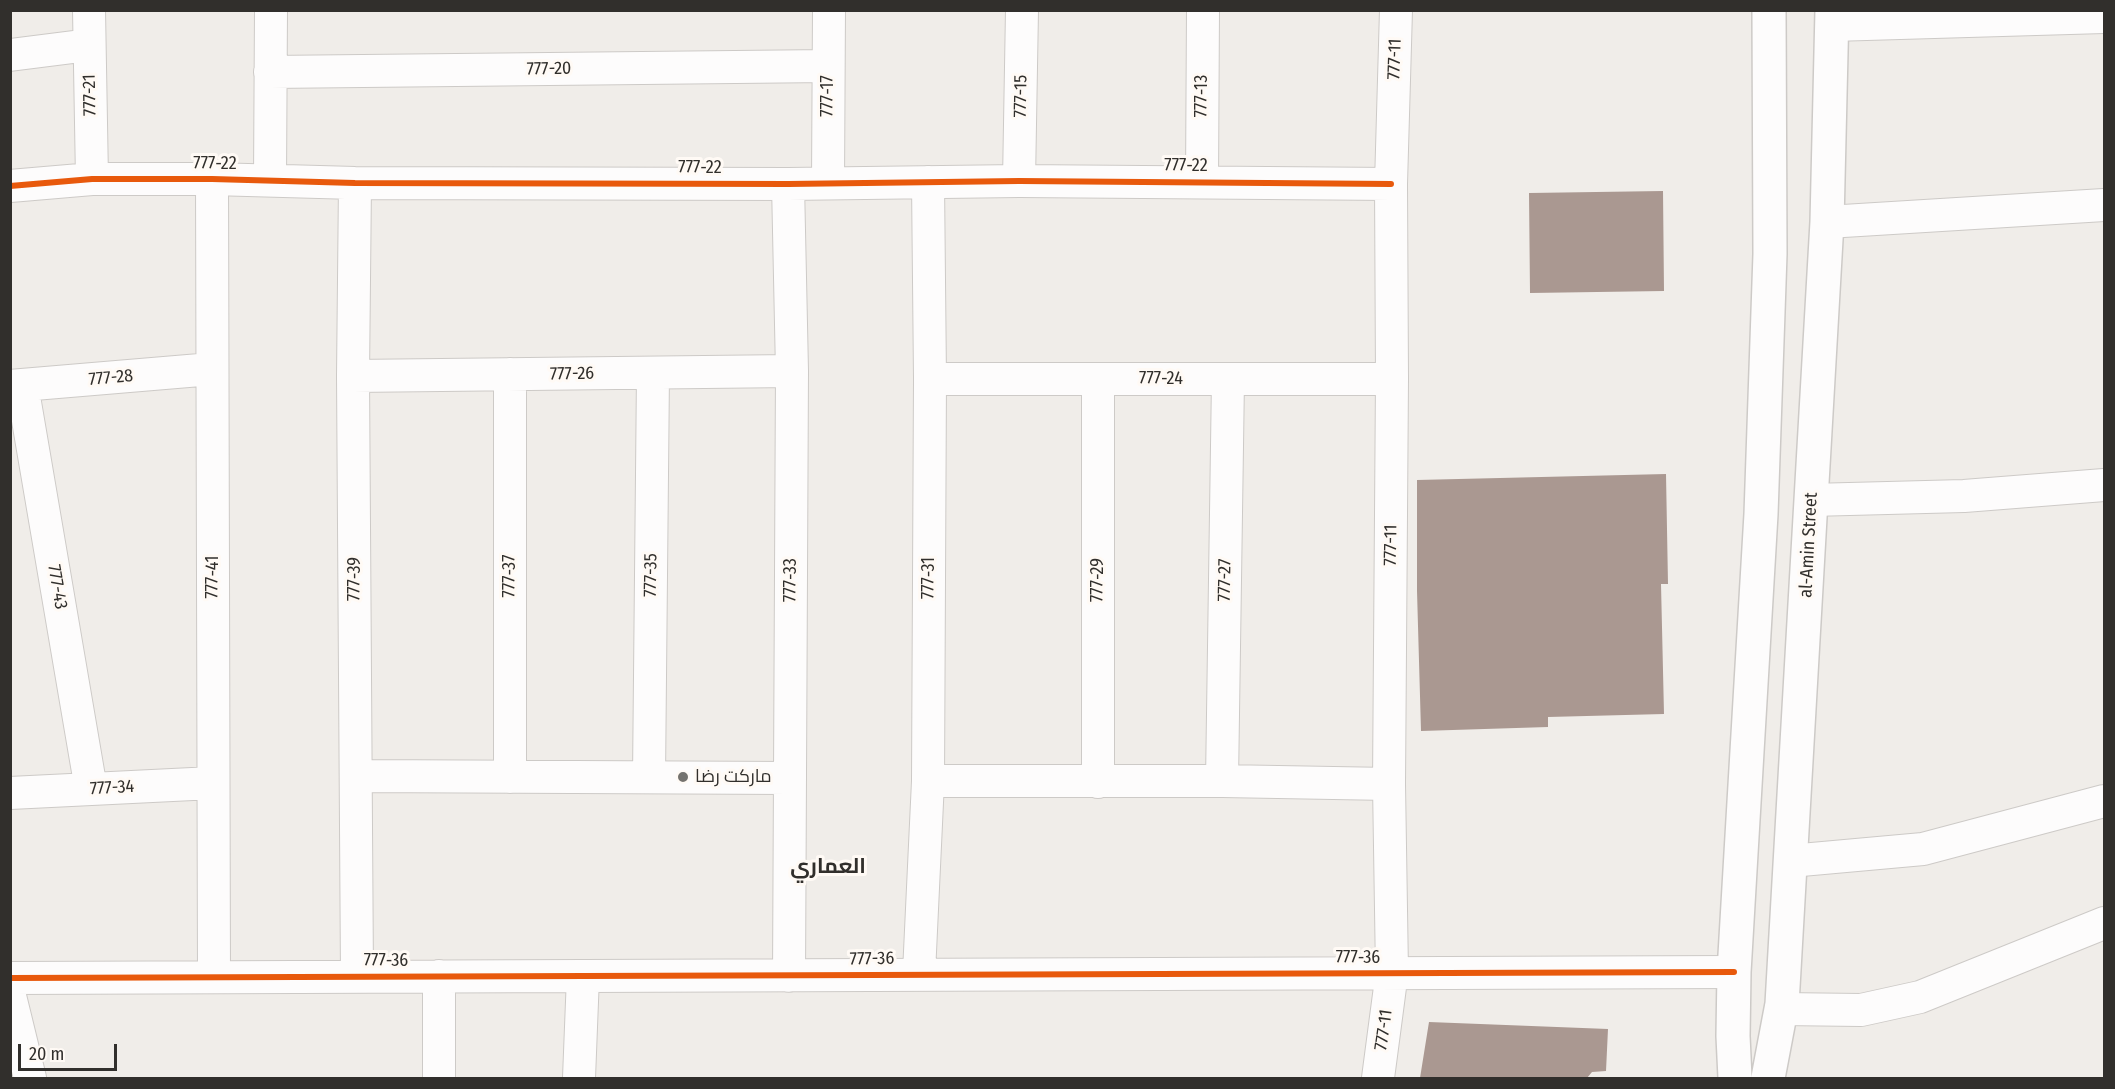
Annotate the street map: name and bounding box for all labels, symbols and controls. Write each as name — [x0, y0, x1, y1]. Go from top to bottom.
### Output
street label: 777-11 — [1383, 38, 1407, 80]
street label: 777-20 — [526, 58, 572, 80]
street label: 777-21 — [79, 74, 101, 116]
street label: 777-15 — [1010, 74, 1032, 118]
street label: 777-17 — [817, 75, 839, 117]
street label: 777-13 — [1191, 75, 1213, 117]
street label: 777-22 — [193, 153, 237, 175]
street label: 777-22 — [1164, 155, 1208, 177]
street label: 777-22 — [678, 157, 722, 179]
street label: 777-26 — [550, 363, 594, 385]
street label: 777-28 — [88, 365, 134, 391]
street label: 777-24 — [1139, 368, 1183, 390]
street label: al-Amin Street — [1795, 492, 1823, 598]
street label: 777-11 — [1380, 524, 1402, 566]
street label: 777-35 — [640, 553, 662, 597]
street label: 777-41 — [202, 555, 224, 599]
street label: 777-37 — [499, 555, 521, 597]
street label: 777-39 — [344, 557, 366, 601]
street label: 777-31 — [918, 557, 940, 599]
street label: 777-33 — [780, 558, 802, 602]
street label: 777-29 — [1087, 558, 1109, 602]
street label: 777-27 — [1214, 559, 1236, 601]
street label: 777-43 — [42, 563, 72, 611]
place label: ماركت رضا — [695, 766, 772, 788]
marker: ماركت رضا — [676, 770, 690, 784]
street label: 777-34 — [89, 776, 135, 800]
district label: العماري — [790, 854, 866, 880]
street label: 777-36 — [1336, 947, 1380, 969]
street label: 777-36 — [850, 948, 894, 970]
street label: 777-36 — [364, 950, 408, 972]
street label: 777-11 — [1370, 1008, 1398, 1052]
scale bar — [21, 1032, 120, 1070]
text: 20 m — [29, 1043, 64, 1065]

